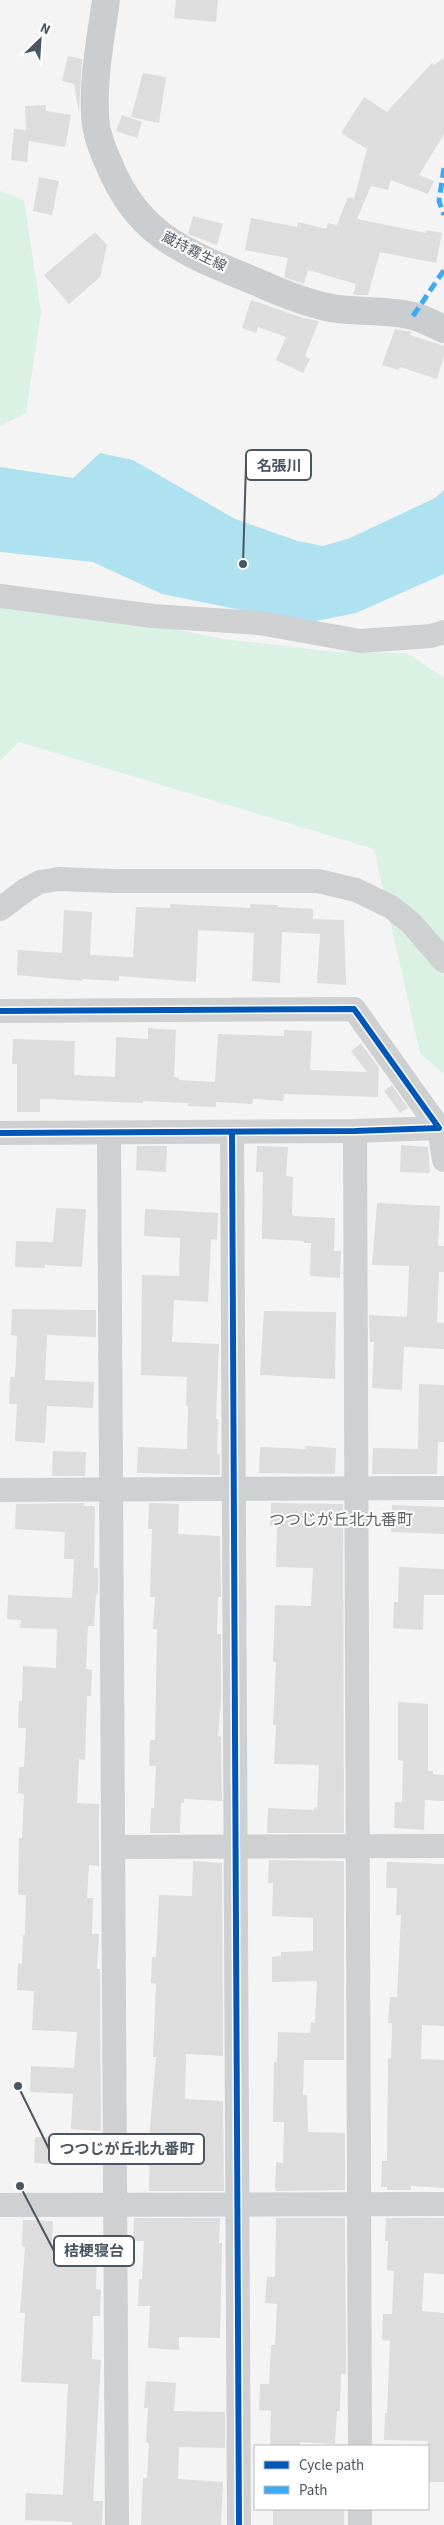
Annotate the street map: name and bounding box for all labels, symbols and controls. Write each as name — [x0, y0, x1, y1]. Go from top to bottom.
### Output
north arrow — [15, 15, 65, 65]
text: N — [37, 18, 54, 40]
street label: 蔵持霧生線 — [158, 227, 230, 277]
callout: 名張川 — [246, 450, 311, 480]
text: 名張川 — [256, 456, 302, 477]
district label: つつじが丘北九番町 — [269, 1509, 413, 1531]
callout: つつじが丘北九番町 — [49, 2134, 204, 2164]
text: つつじが丘北九番町 — [59, 2139, 195, 2160]
callout: 桔梗寝台 — [54, 2236, 134, 2266]
text: 桔梗寝台 — [64, 2241, 124, 2262]
legend — [254, 2445, 429, 2510]
text: Cycle path — [299, 2455, 364, 2476]
text: Path — [299, 2480, 327, 2501]

